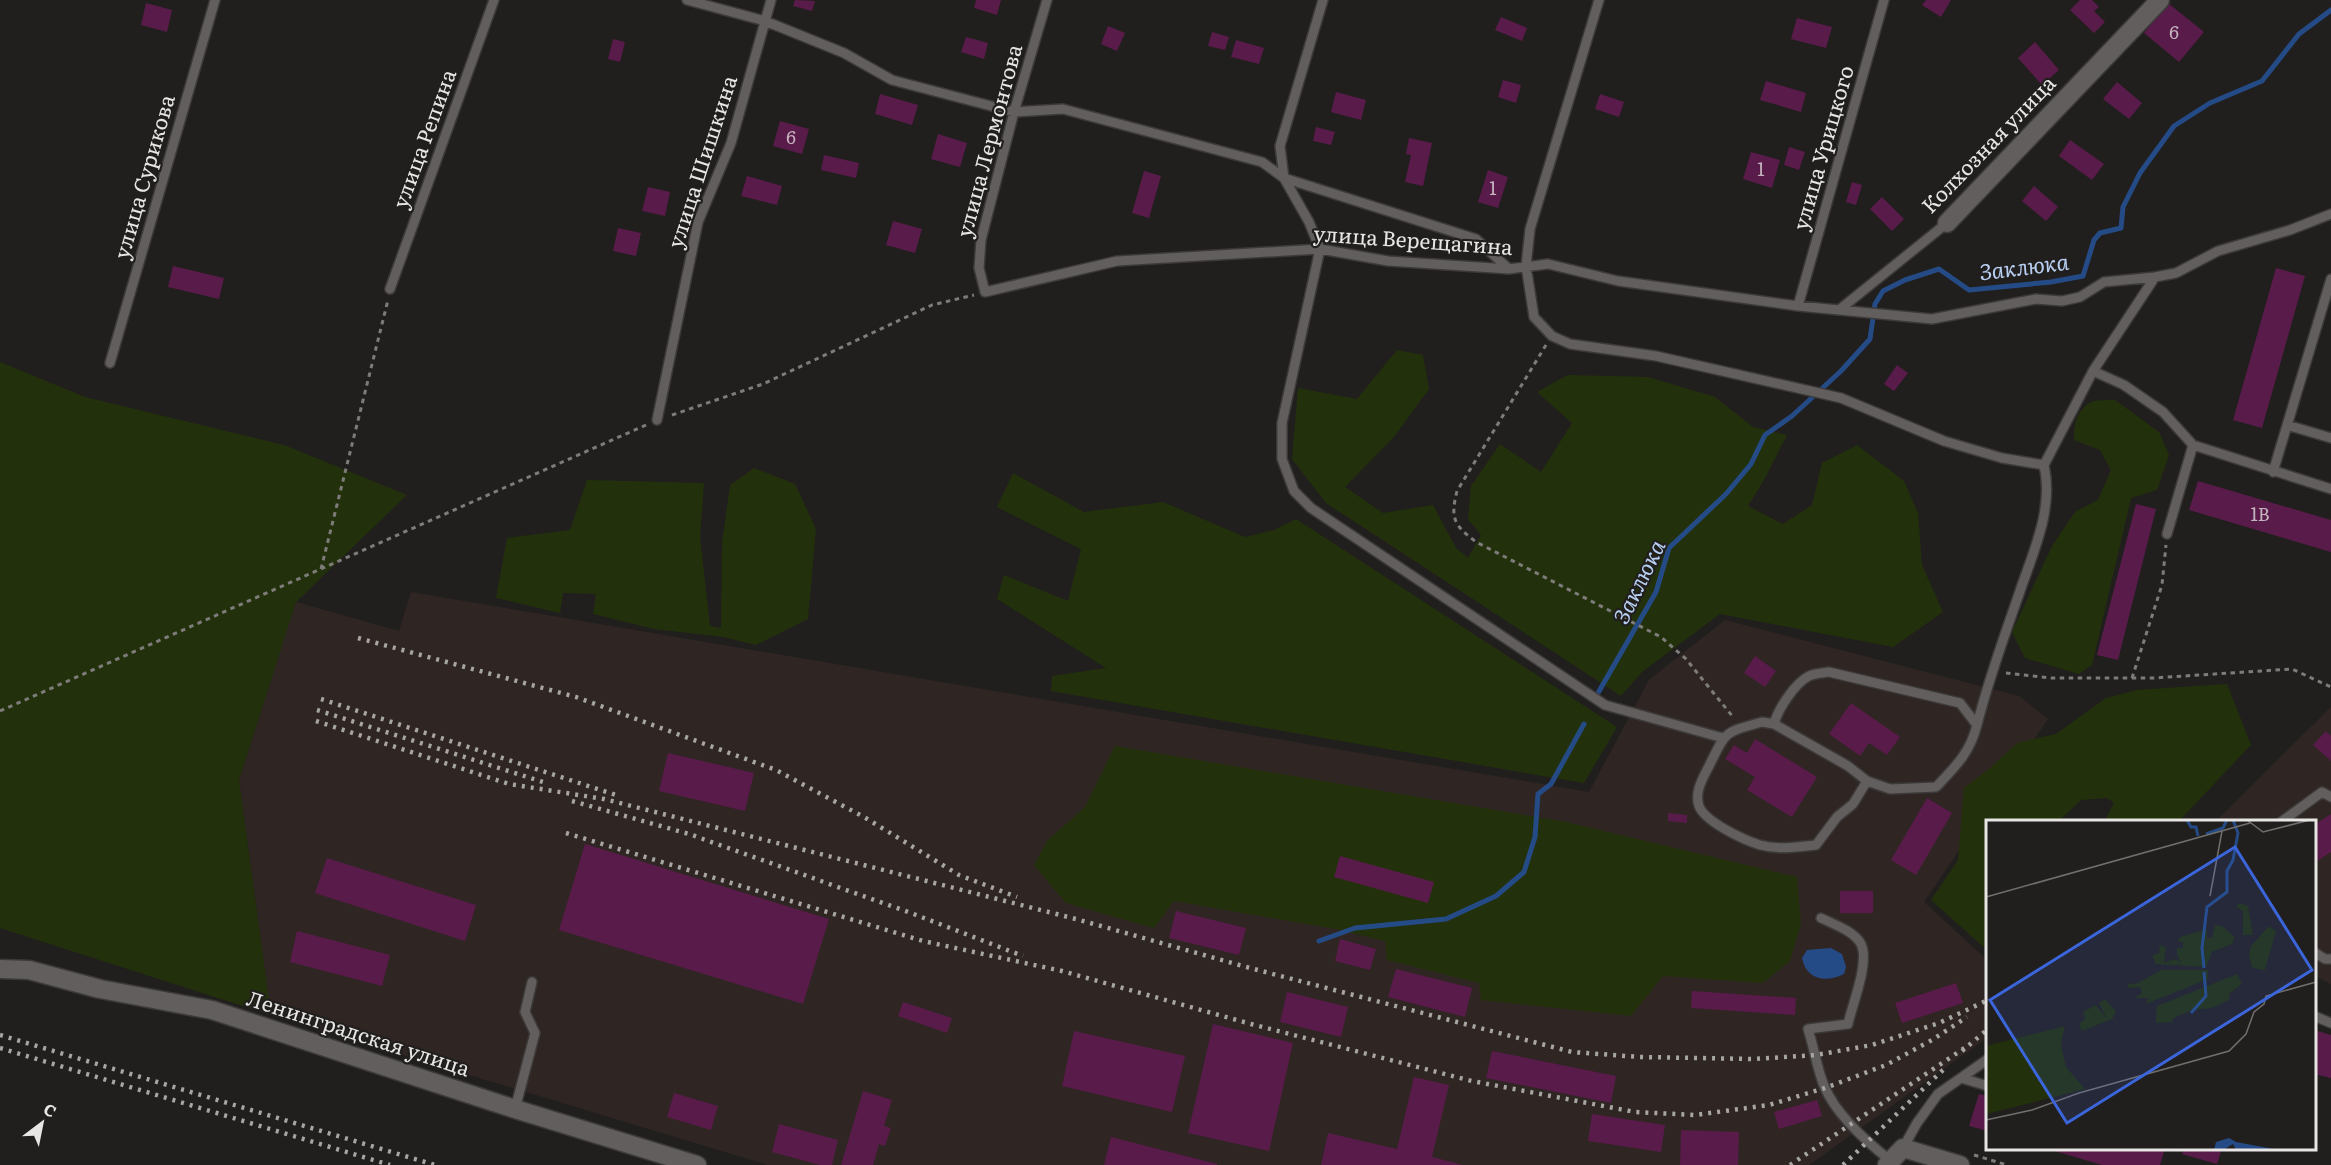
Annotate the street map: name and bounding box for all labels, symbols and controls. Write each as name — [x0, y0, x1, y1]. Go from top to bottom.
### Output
house number: 6 — [2169, 18, 2179, 45]
street label: улица Лермонтова — [947, 40, 1028, 240]
street label: улица Урицкого — [1783, 61, 1860, 233]
street label: улица Репина — [383, 64, 462, 212]
street label: Колхозная улица — [1913, 67, 2062, 219]
street label: улица Шишкина — [658, 70, 743, 252]
street label: улица Сурикова — [104, 90, 181, 262]
house number: 6 — [786, 123, 796, 150]
house number: 1 — [1757, 155, 1765, 182]
house number: 1 — [1489, 174, 1497, 201]
street label: улица Верещагина — [1313, 216, 1514, 261]
water label: Заклюка — [1977, 244, 2071, 287]
house number: 1В — [2250, 500, 2270, 527]
water label: Заклюка — [1603, 533, 1672, 629]
inset map — [1986, 820, 2316, 1150]
street label: Ленинградская улица — [243, 981, 475, 1083]
north arrow — [12, 1093, 72, 1153]
text: С — [39, 1096, 62, 1123]

